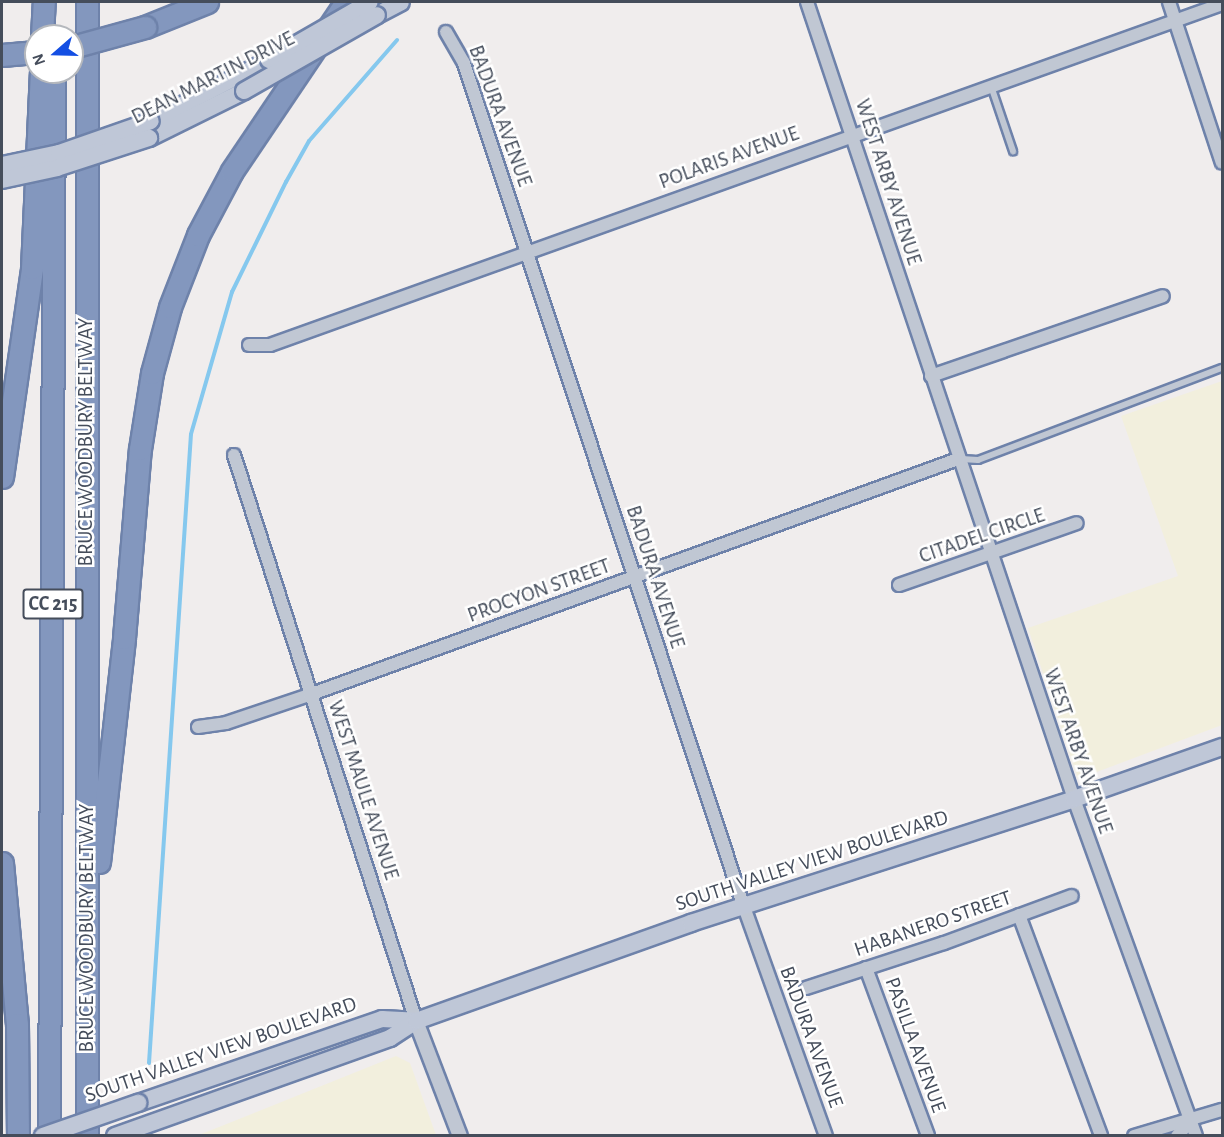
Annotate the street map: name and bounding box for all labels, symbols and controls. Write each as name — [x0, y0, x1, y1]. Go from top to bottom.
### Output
north arrow — [24, 24, 84, 84]
street label: DEAN MARTIN DRIVE — [127, 26, 299, 130]
street label: BADURA AVENUE — [463, 42, 537, 190]
text: N — [30, 52, 48, 67]
street label: WEST ARBY AVENUE — [849, 96, 927, 268]
street label: POLARIS AVENUE — [656, 121, 802, 195]
street label: BRUCE WOODBURY BELTWAY — [73, 318, 99, 566]
street label: BADURA AVENUE — [620, 502, 690, 652]
street label: CITADEL CIRCLE — [916, 503, 1048, 569]
street label: PROCYON STREET — [464, 553, 614, 629]
road number: CC 215 — [22, 587, 84, 621]
street label: WEST ARBY AVENUE — [1038, 665, 1118, 837]
street label: WEST MAULE AVENUE — [322, 697, 404, 883]
street label: BRUCE WOODBURY BELTWAY — [74, 804, 100, 1052]
street label: SOUTH VALLEY VIEW BOULEVARD — [672, 805, 952, 917]
street label: HABANERO STREET — [851, 885, 1015, 963]
street label: BADURA AVENUE — [774, 963, 848, 1111]
street label: PASILLA AVENUE — [879, 974, 951, 1116]
street label: SOUTH VALLEY VIEW BOULEVARD — [82, 992, 360, 1108]

